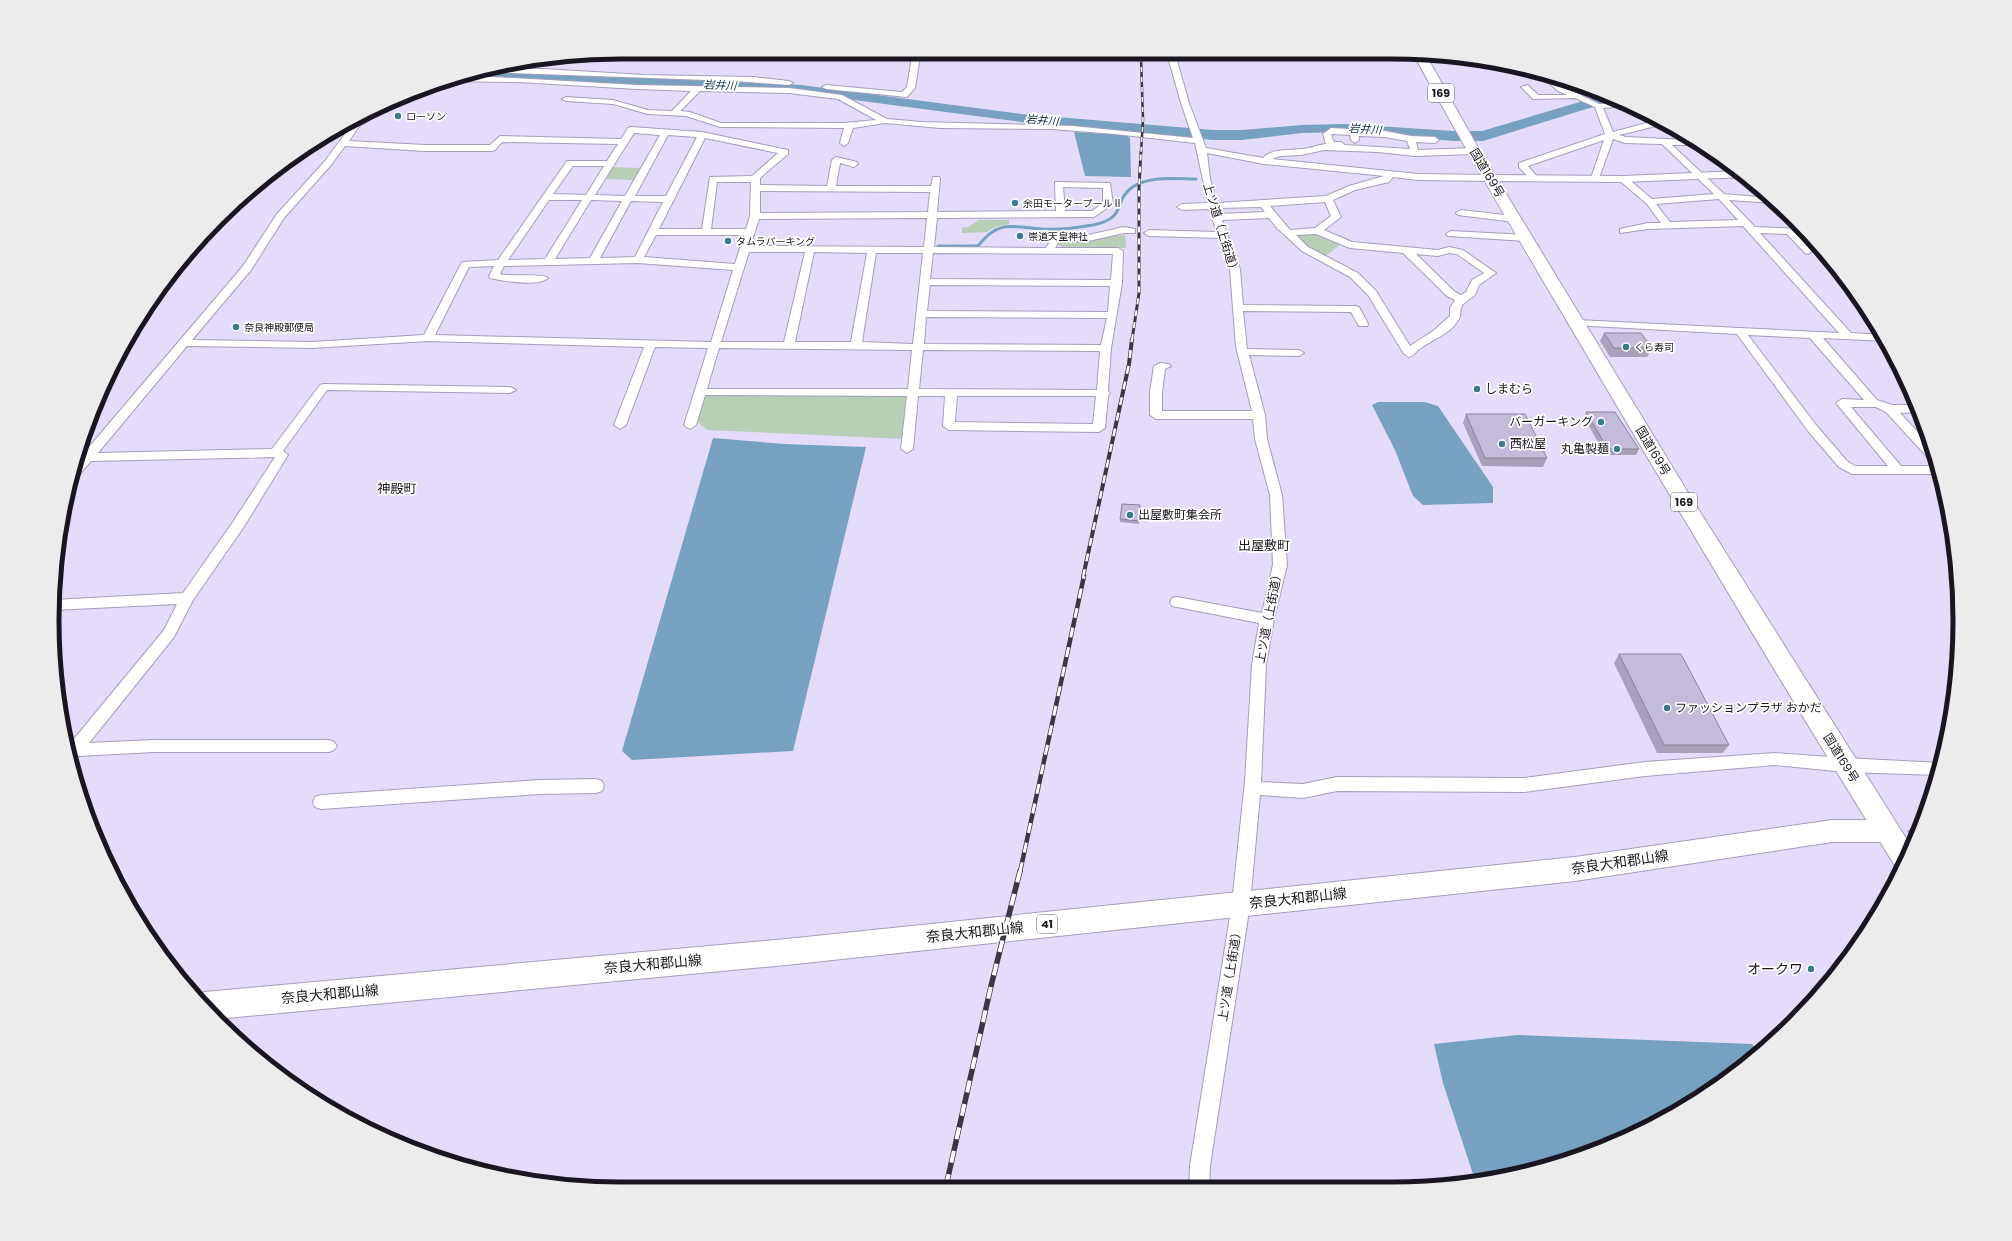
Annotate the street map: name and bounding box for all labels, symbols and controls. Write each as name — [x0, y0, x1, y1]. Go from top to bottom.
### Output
water label: 岩井川 — [703, 76, 738, 94]
road number: 169 — [1428, 84, 1454, 102]
place label: ローソン — [406, 109, 446, 124]
marker: ローソン — [393, 111, 403, 121]
water label: 岩井川 — [1025, 111, 1060, 129]
water label: 岩井川 — [1348, 120, 1383, 138]
street label: 国道169号 — [1466, 145, 1509, 201]
street label: 上ツ道（上街道） — [1199, 180, 1244, 277]
place label: 余田モータープールⅡ — [1023, 196, 1122, 211]
marker: 余田モータープールⅡ — [1010, 198, 1020, 208]
place label: 崇道天皇神社 — [1028, 229, 1088, 244]
marker: 崇道天皇神社 — [1015, 231, 1025, 241]
place label: タムラパーキング — [736, 234, 815, 249]
marker: タムラパーキング — [723, 236, 733, 246]
place label: 奈良神殿郵便局 — [244, 320, 314, 335]
marker: 奈良神殿郵便局 — [231, 322, 241, 332]
place label: くら寿司 — [1634, 340, 1674, 355]
marker: くら寿司 — [1621, 342, 1631, 352]
place label: しまむら — [1485, 380, 1533, 397]
marker: しまむら — [1472, 384, 1482, 394]
place label: バーガーキング — [1509, 413, 1593, 430]
marker: バーガーキング — [1596, 417, 1606, 427]
street label: 国道169号 — [1632, 423, 1675, 479]
place label: 西松屋 — [1510, 435, 1546, 452]
marker: 西松屋 — [1497, 439, 1507, 449]
place label: 丸亀製麺 — [1561, 440, 1609, 457]
marker: 丸亀製麺 — [1612, 444, 1622, 454]
district label: 神殿町 — [377, 479, 417, 498]
road number: 169 — [1671, 493, 1697, 511]
place label: 出屋敷町集会所 — [1138, 506, 1222, 523]
marker: 出屋敷町集会所 — [1125, 510, 1135, 520]
district label: 出屋敷町 — [1238, 536, 1290, 555]
street label: 上ツ道（上街道） — [1251, 567, 1286, 665]
place label: ファッションプラザ おかだ — [1675, 699, 1822, 716]
marker: ファッションプラザ おかだ — [1662, 703, 1672, 713]
street label: 国道169号 — [1820, 730, 1863, 786]
street label: 奈良大和郡山線 — [1570, 845, 1670, 879]
street label: 奈良大和郡山線 — [1248, 883, 1348, 913]
road number: 41 — [1037, 915, 1057, 933]
street label: 奈良大和郡山線 — [925, 917, 1025, 947]
street label: 上ツ道（上街道） — [1214, 925, 1245, 1023]
street label: 奈良大和郡山線 — [603, 950, 703, 978]
place label: オークワ — [1747, 959, 1803, 979]
marker: オークワ — [1806, 964, 1816, 974]
street label: 奈良大和郡山線 — [280, 980, 380, 1008]

